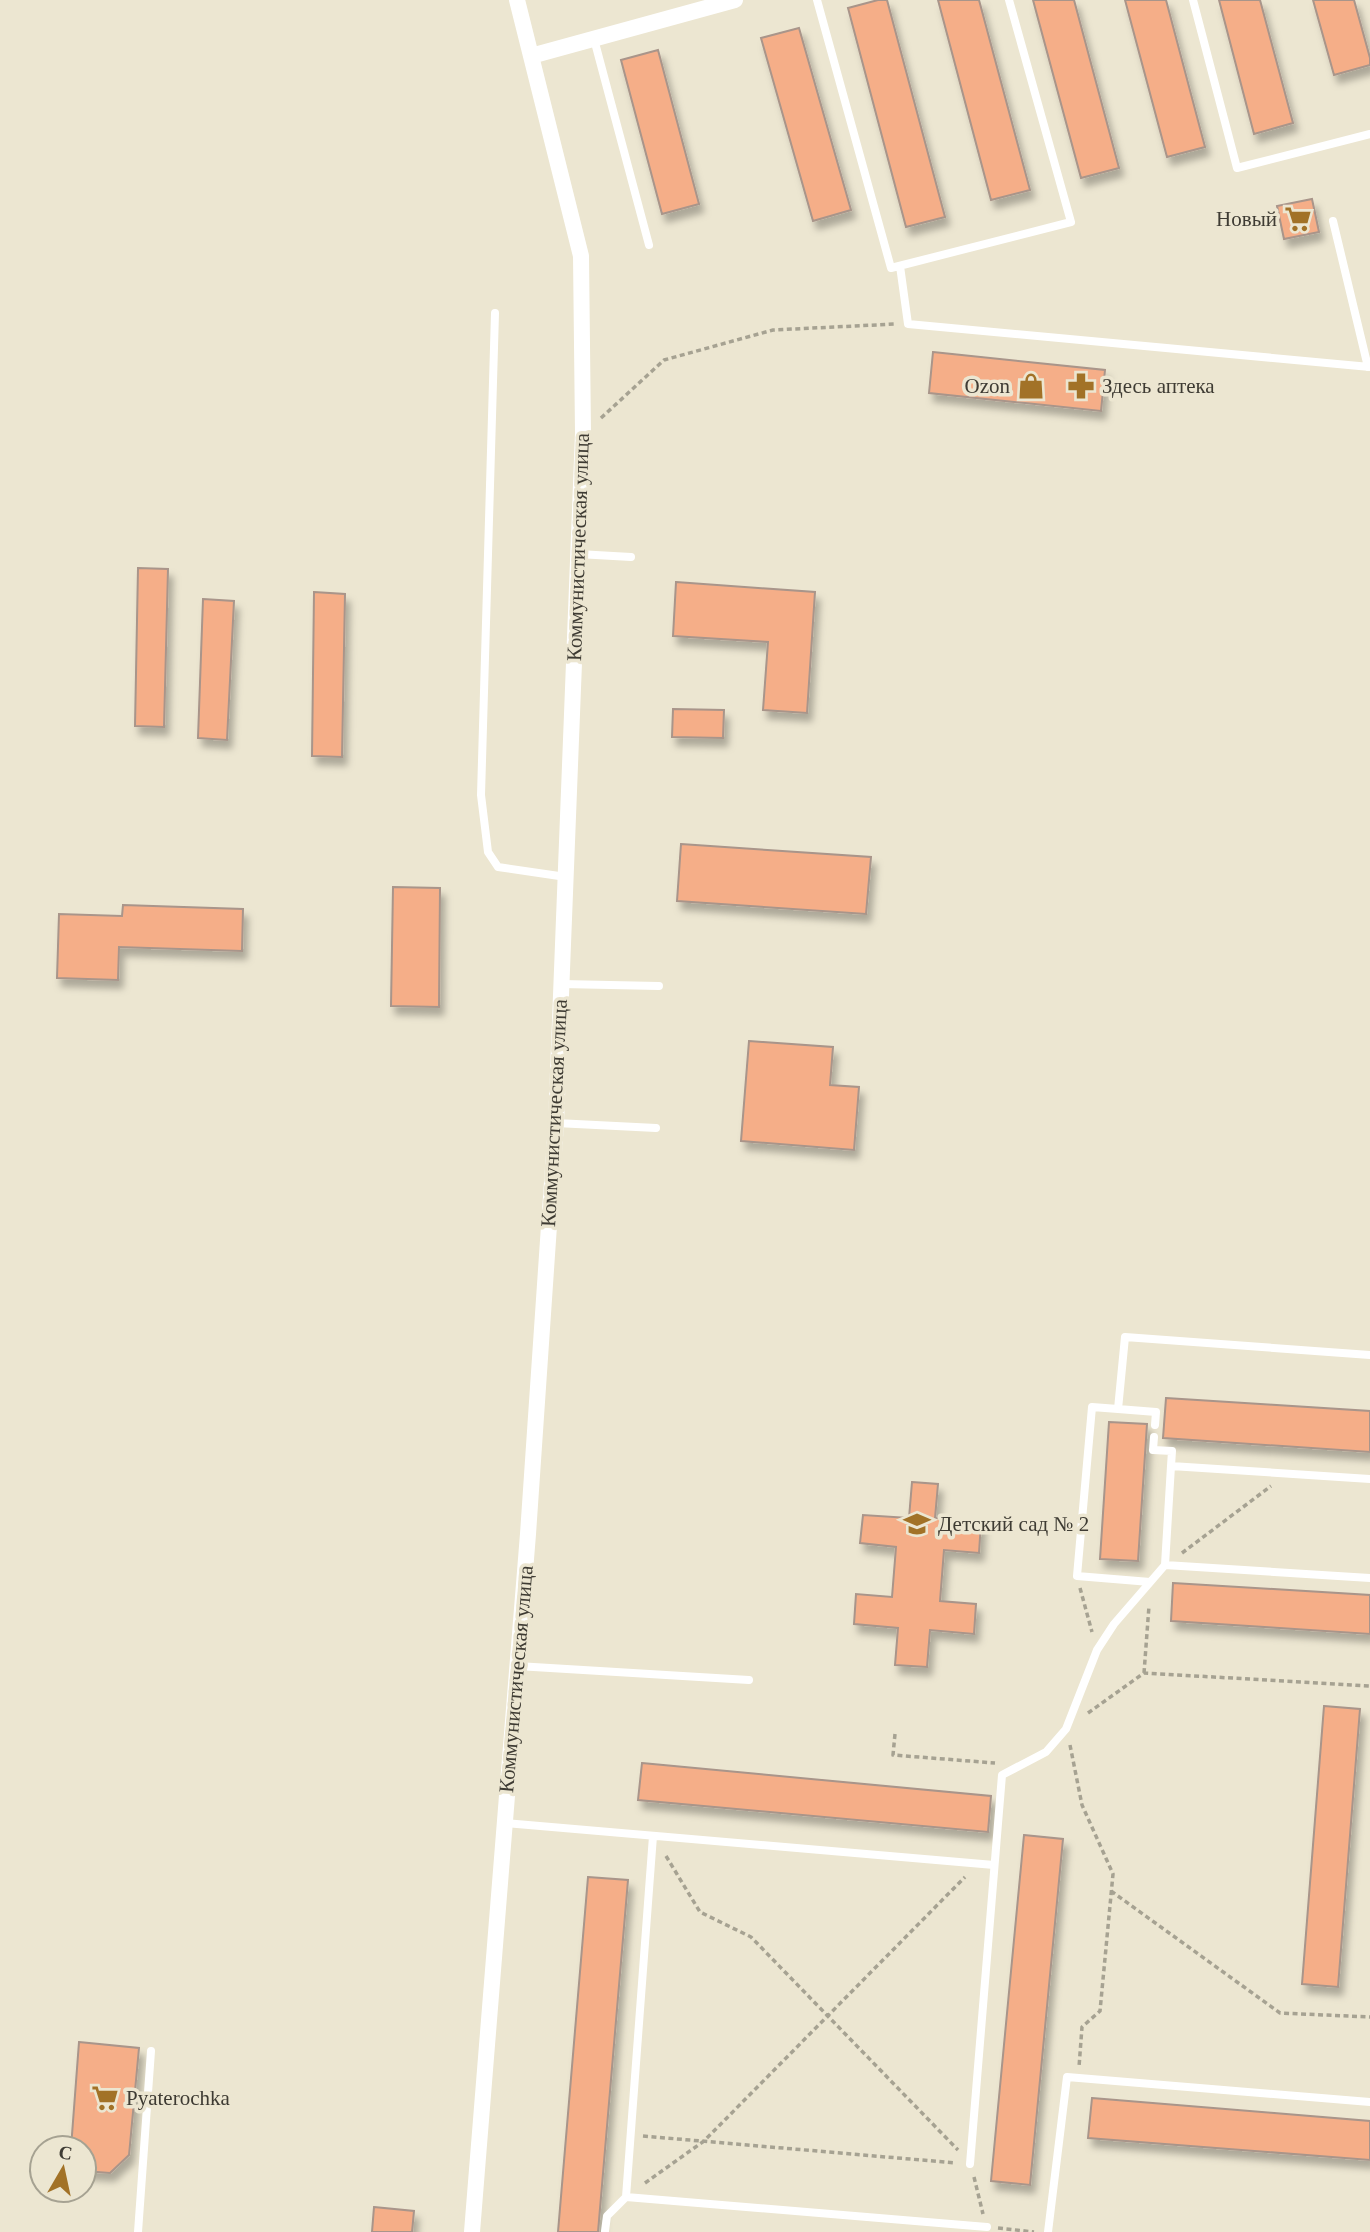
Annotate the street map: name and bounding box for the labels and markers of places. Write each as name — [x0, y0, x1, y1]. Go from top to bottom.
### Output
supermarket icon: Новый — [1283, 204, 1313, 234]
place label: Новый — [1216, 207, 1277, 231]
shop icon: Ozon — [1016, 371, 1046, 401]
pharmacy icon: Здесь аптека — [1066, 371, 1096, 401]
place label: Ozon — [965, 374, 1010, 398]
place label: Здесь аптека — [1102, 374, 1215, 398]
school or university icon: Детский сад № 2 — [902, 1509, 932, 1539]
place label: Детский сад № 2 — [938, 1512, 1089, 1536]
supermarket icon: Pyaterochka — [90, 2083, 120, 2113]
place label: Pyaterochka — [126, 2086, 230, 2110]

